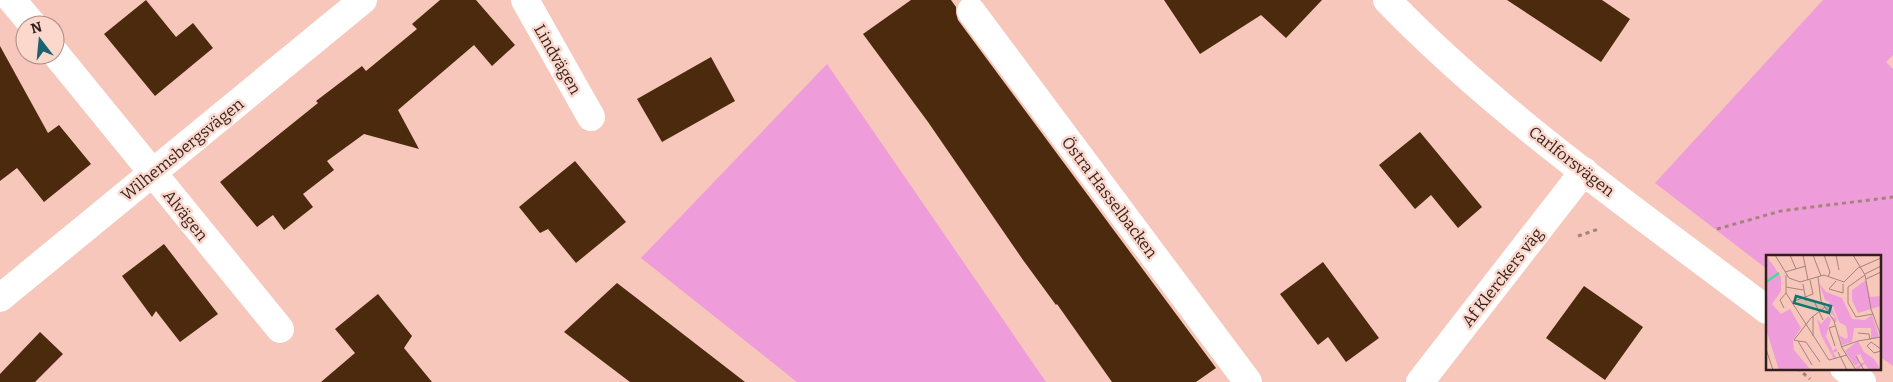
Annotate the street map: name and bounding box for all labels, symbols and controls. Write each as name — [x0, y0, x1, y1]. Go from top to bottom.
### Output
north arrow — [15, 15, 65, 65]
text: N — [29, 18, 44, 38]
street label: Lindvägen — [530, 21, 585, 97]
street label: Wilhemsbergsvägen — [117, 94, 247, 205]
street label: Carlforsvägen — [1525, 122, 1618, 201]
street label: Östra Hasselbacken — [1058, 133, 1161, 262]
street label: Alvägen — [159, 186, 212, 245]
street label: Af Klerckers väg — [1458, 224, 1547, 330]
inset map — [1766, 255, 1880, 370]

